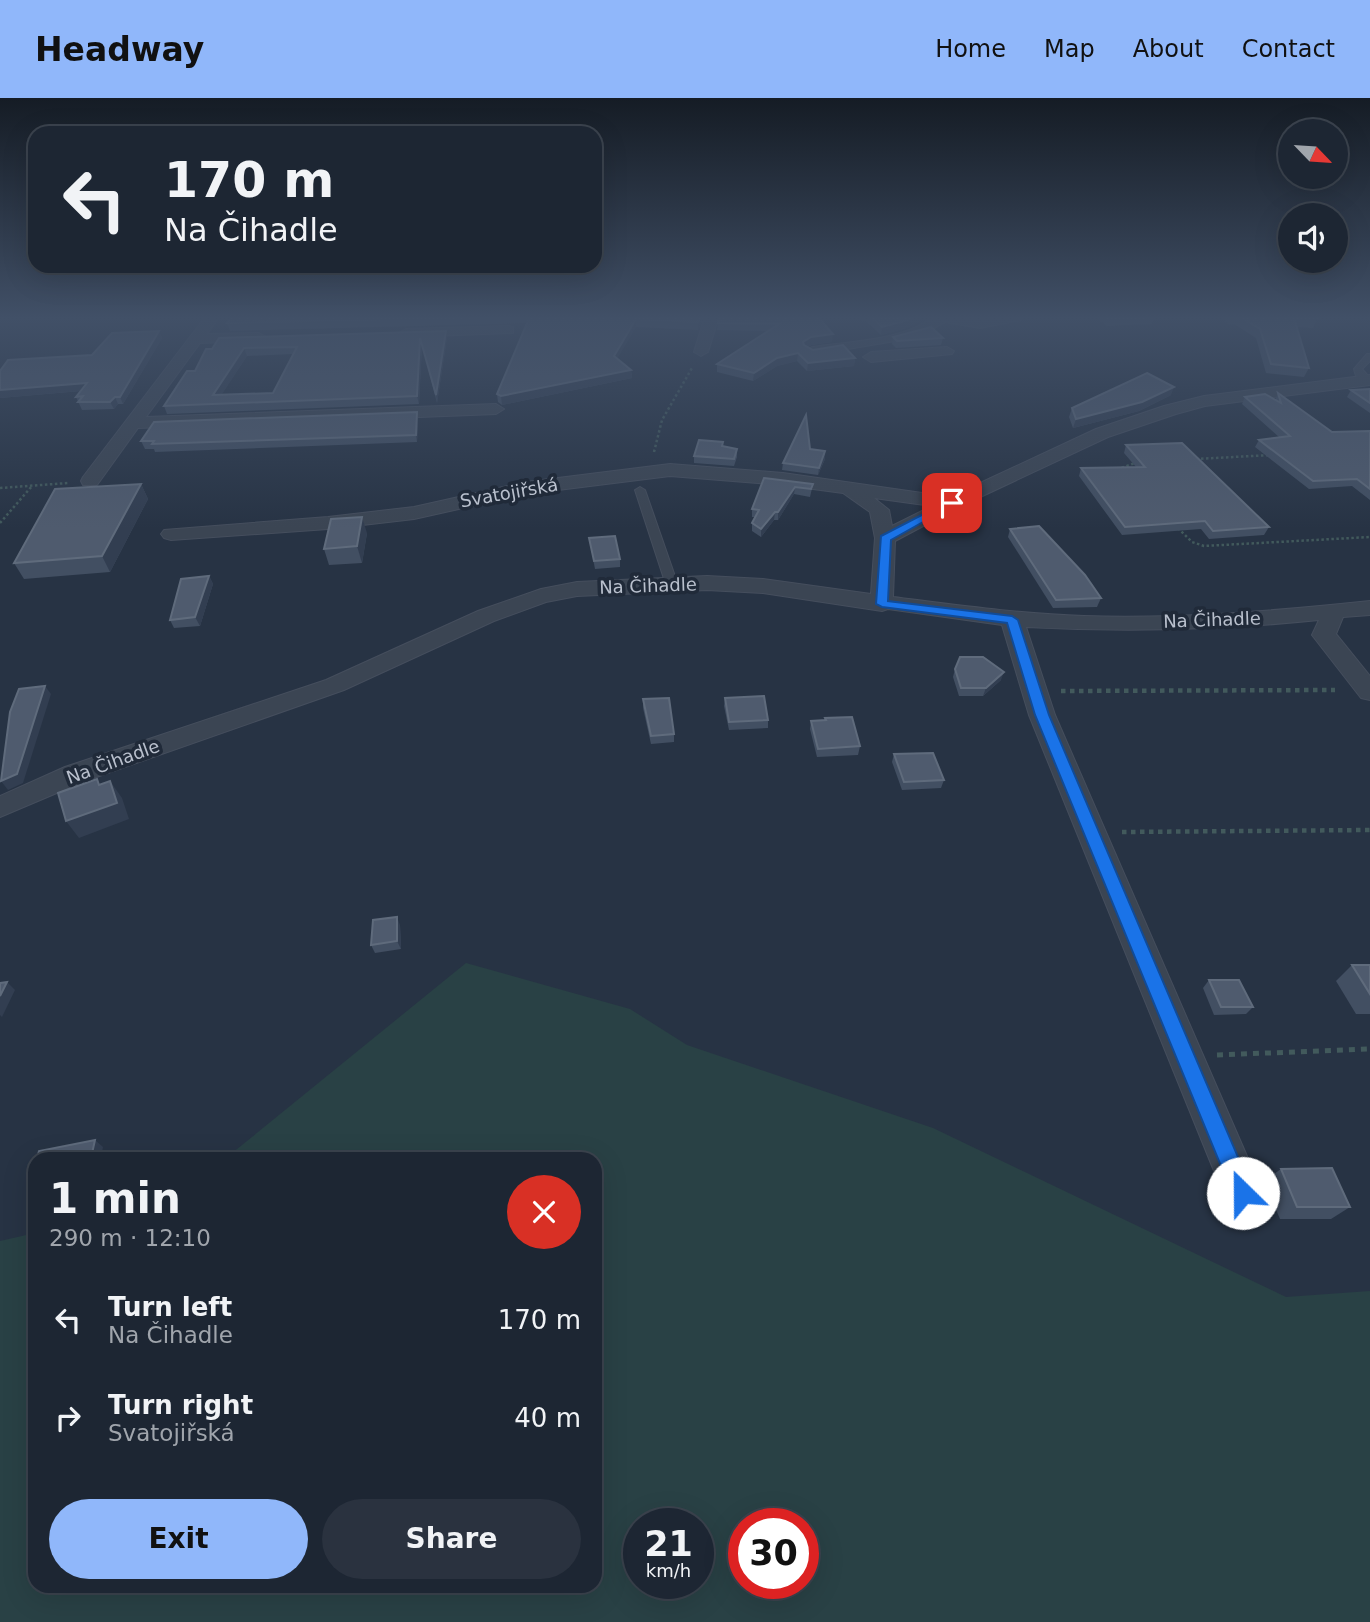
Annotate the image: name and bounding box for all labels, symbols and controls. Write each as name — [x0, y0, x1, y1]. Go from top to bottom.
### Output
text: Headway — [35, 30, 204, 69]
text: Home — [935, 35, 1006, 63]
text: Map — [1044, 35, 1095, 63]
text: About — [1133, 35, 1204, 63]
text: Contact — [1242, 35, 1335, 63]
north arrow — [1278, 119, 1348, 189]
map controls — [1278, 119, 1348, 273]
text: 170 m — [164, 152, 334, 209]
icon: left — [49, 154, 140, 245]
button: sound — [1278, 203, 1348, 273]
text: Na Čihadle — [164, 211, 338, 249]
pin — [922, 473, 982, 533]
street label: Svatojiřská — [458, 474, 560, 511]
icon: arrive — [933, 484, 971, 522]
street label: Na Čihadle — [599, 573, 697, 598]
street label: Na Čihadle — [1163, 607, 1261, 632]
street label: Na Čihadle — [63, 735, 162, 788]
position arrow — [1206, 1156, 1280, 1230]
text: 1 min — [49, 1174, 181, 1223]
button: close — [507, 1175, 581, 1249]
text: 290 m · 12:10 — [49, 1225, 211, 1251]
text: Turn left — [108, 1292, 232, 1322]
icon: left — [49, 1301, 87, 1339]
text: 170 m — [498, 1305, 581, 1335]
text: Na Čihadle — [108, 1322, 233, 1348]
text: Turn right — [108, 1390, 253, 1420]
icon: right — [49, 1399, 87, 1437]
text: 40 m — [514, 1403, 581, 1433]
text: Svatojiřská — [108, 1420, 235, 1446]
button: Exit — [49, 1499, 308, 1579]
button: Share — [322, 1499, 581, 1579]
speed limit sign: 30 — [728, 1508, 819, 1599]
text: 21 — [644, 1524, 693, 1564]
text: km/h — [646, 1560, 691, 1581]

